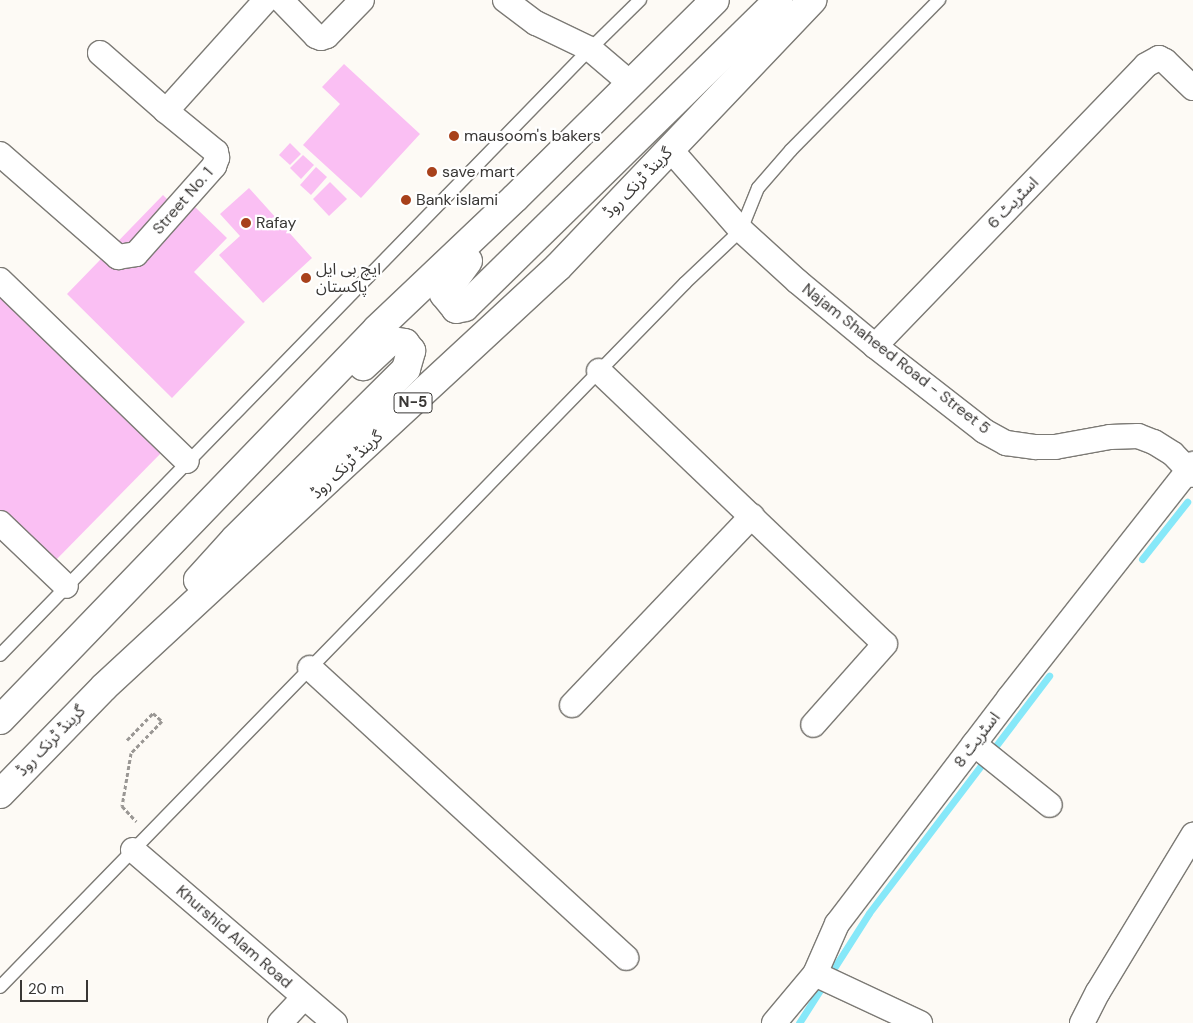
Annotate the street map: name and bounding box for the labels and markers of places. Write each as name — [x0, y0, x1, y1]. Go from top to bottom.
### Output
place label: mausoom's bakers — [464, 126, 601, 146]
marker: mausoom's bakers — [448, 130, 460, 142]
place label: save mart — [442, 162, 515, 182]
marker: save mart — [426, 166, 438, 178]
place label: Bank islami — [416, 190, 498, 210]
marker: Bank islami — [400, 194, 412, 206]
place label: Rafay — [256, 213, 296, 233]
marker: Rafay — [240, 217, 252, 229]
place label: ایچ بی ایل پاکستان — [316, 259, 381, 297]
marker: ایچ بی ایل پاکستان — [300, 272, 312, 284]

